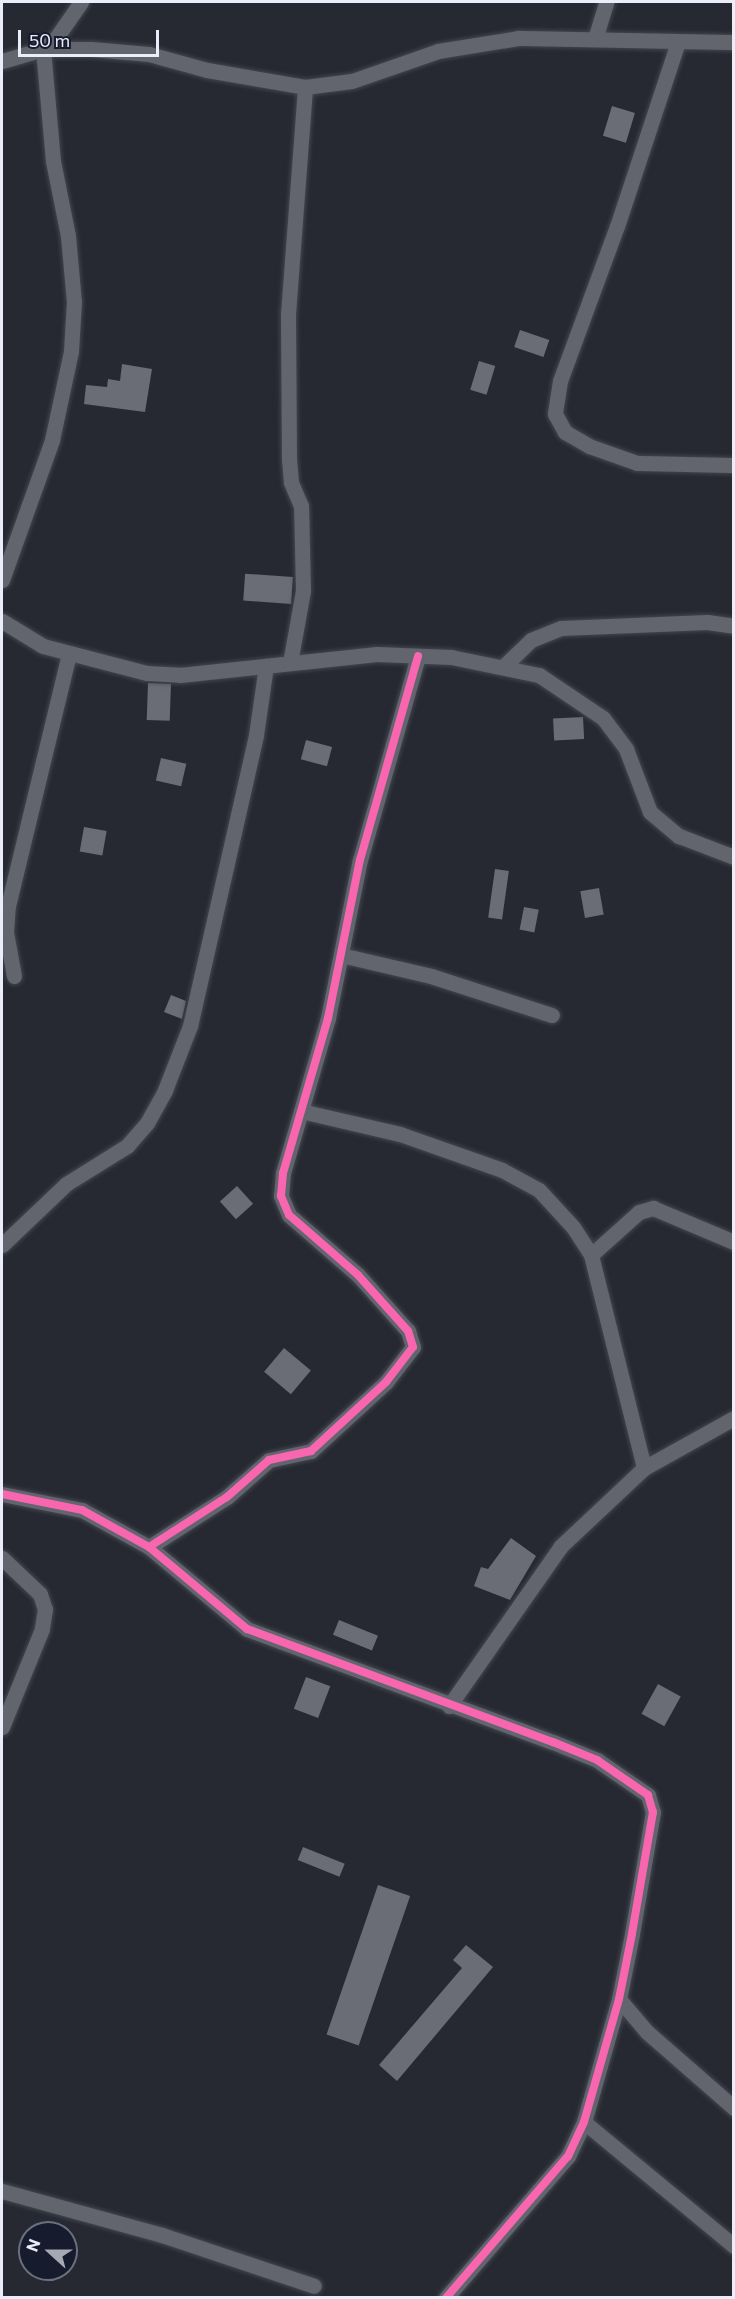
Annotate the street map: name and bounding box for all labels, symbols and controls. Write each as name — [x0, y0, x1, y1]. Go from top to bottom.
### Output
scale bar — [21, 18, 162, 56]
text: 50 m — [29, 29, 70, 51]
north arrow — [18, 2221, 78, 2281]
text: N — [22, 2236, 44, 2254]

